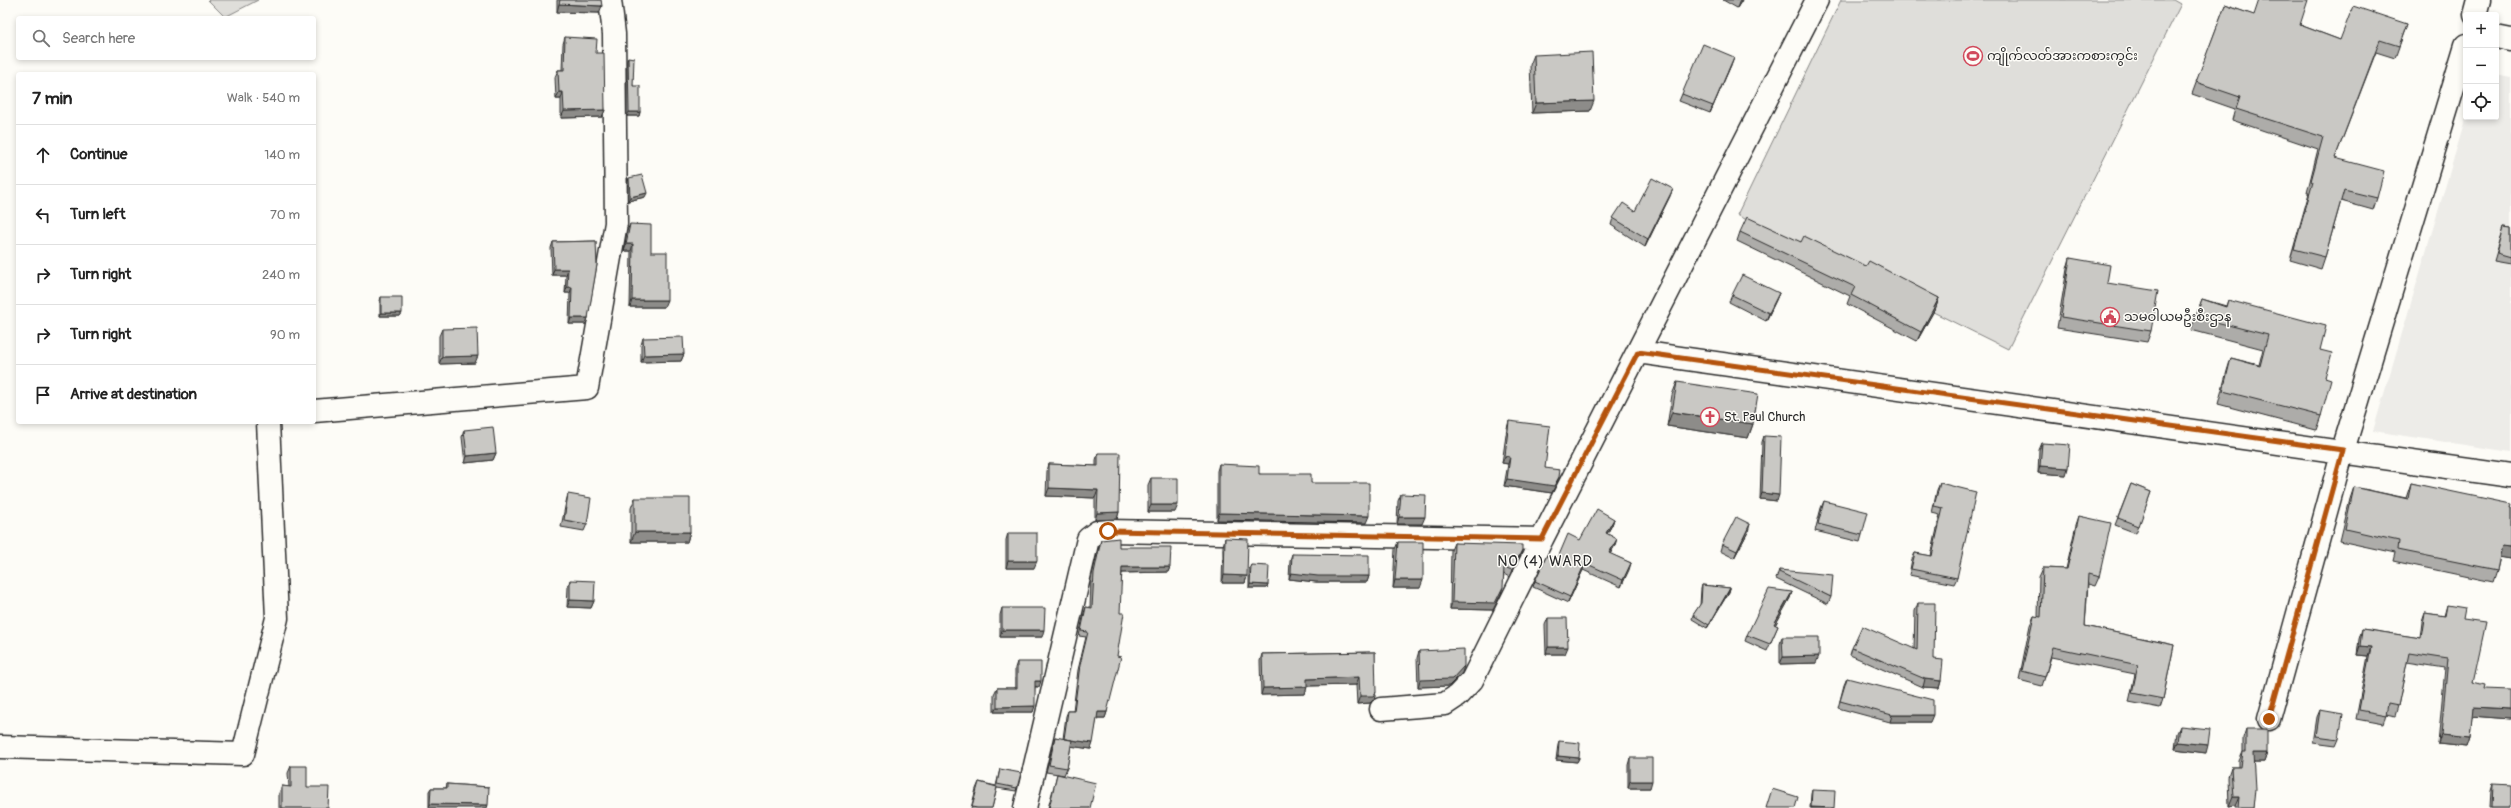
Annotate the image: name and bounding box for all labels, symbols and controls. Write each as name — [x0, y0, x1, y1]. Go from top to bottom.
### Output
map controls — [2463, 12, 2499, 120]
button: + — [2463, 12, 2499, 48]
search box — [16, 16, 316, 60]
icon: search — [30, 27, 52, 49]
text: Search here — [62, 29, 135, 48]
sports icon: ကျိုက်လတ်အားကစားကွင်း — [1962, 45, 1984, 67]
place label: ကျိုက်လတ်အားကစားကွင်း — [1987, 47, 2138, 66]
button: − — [2463, 48, 2499, 84]
button: locate — [2463, 84, 2499, 120]
text: 7 min — [32, 88, 72, 109]
text: Walk · 540 m — [227, 90, 300, 106]
icon: ahead — [32, 144, 54, 166]
text: Continue — [70, 145, 128, 164]
text: 140 m — [264, 147, 300, 163]
icon: left — [32, 204, 54, 226]
text: Turn left — [70, 205, 126, 224]
text: 70 m — [270, 207, 300, 223]
icon: right — [32, 264, 54, 286]
text: Turn right — [70, 265, 131, 284]
text: 240 m — [262, 267, 300, 283]
public building icon: သမဝါယမဦးစီးဌာန — [2099, 306, 2121, 328]
place label: သမဝါယမဦးစီးဌာန — [2124, 308, 2231, 327]
icon: right — [32, 324, 54, 346]
text: Turn right — [70, 325, 131, 344]
text: 90 m — [270, 327, 300, 343]
icon: arrive — [32, 384, 54, 406]
text: Arrive at destination — [70, 385, 197, 404]
church icon: St. Paul Church — [1699, 406, 1721, 428]
place label: St. Paul Church — [1724, 409, 1805, 425]
route start — [1099, 522, 1117, 540]
district label: NO (4) WARD — [1497, 552, 1593, 571]
route end — [2260, 710, 2278, 728]

